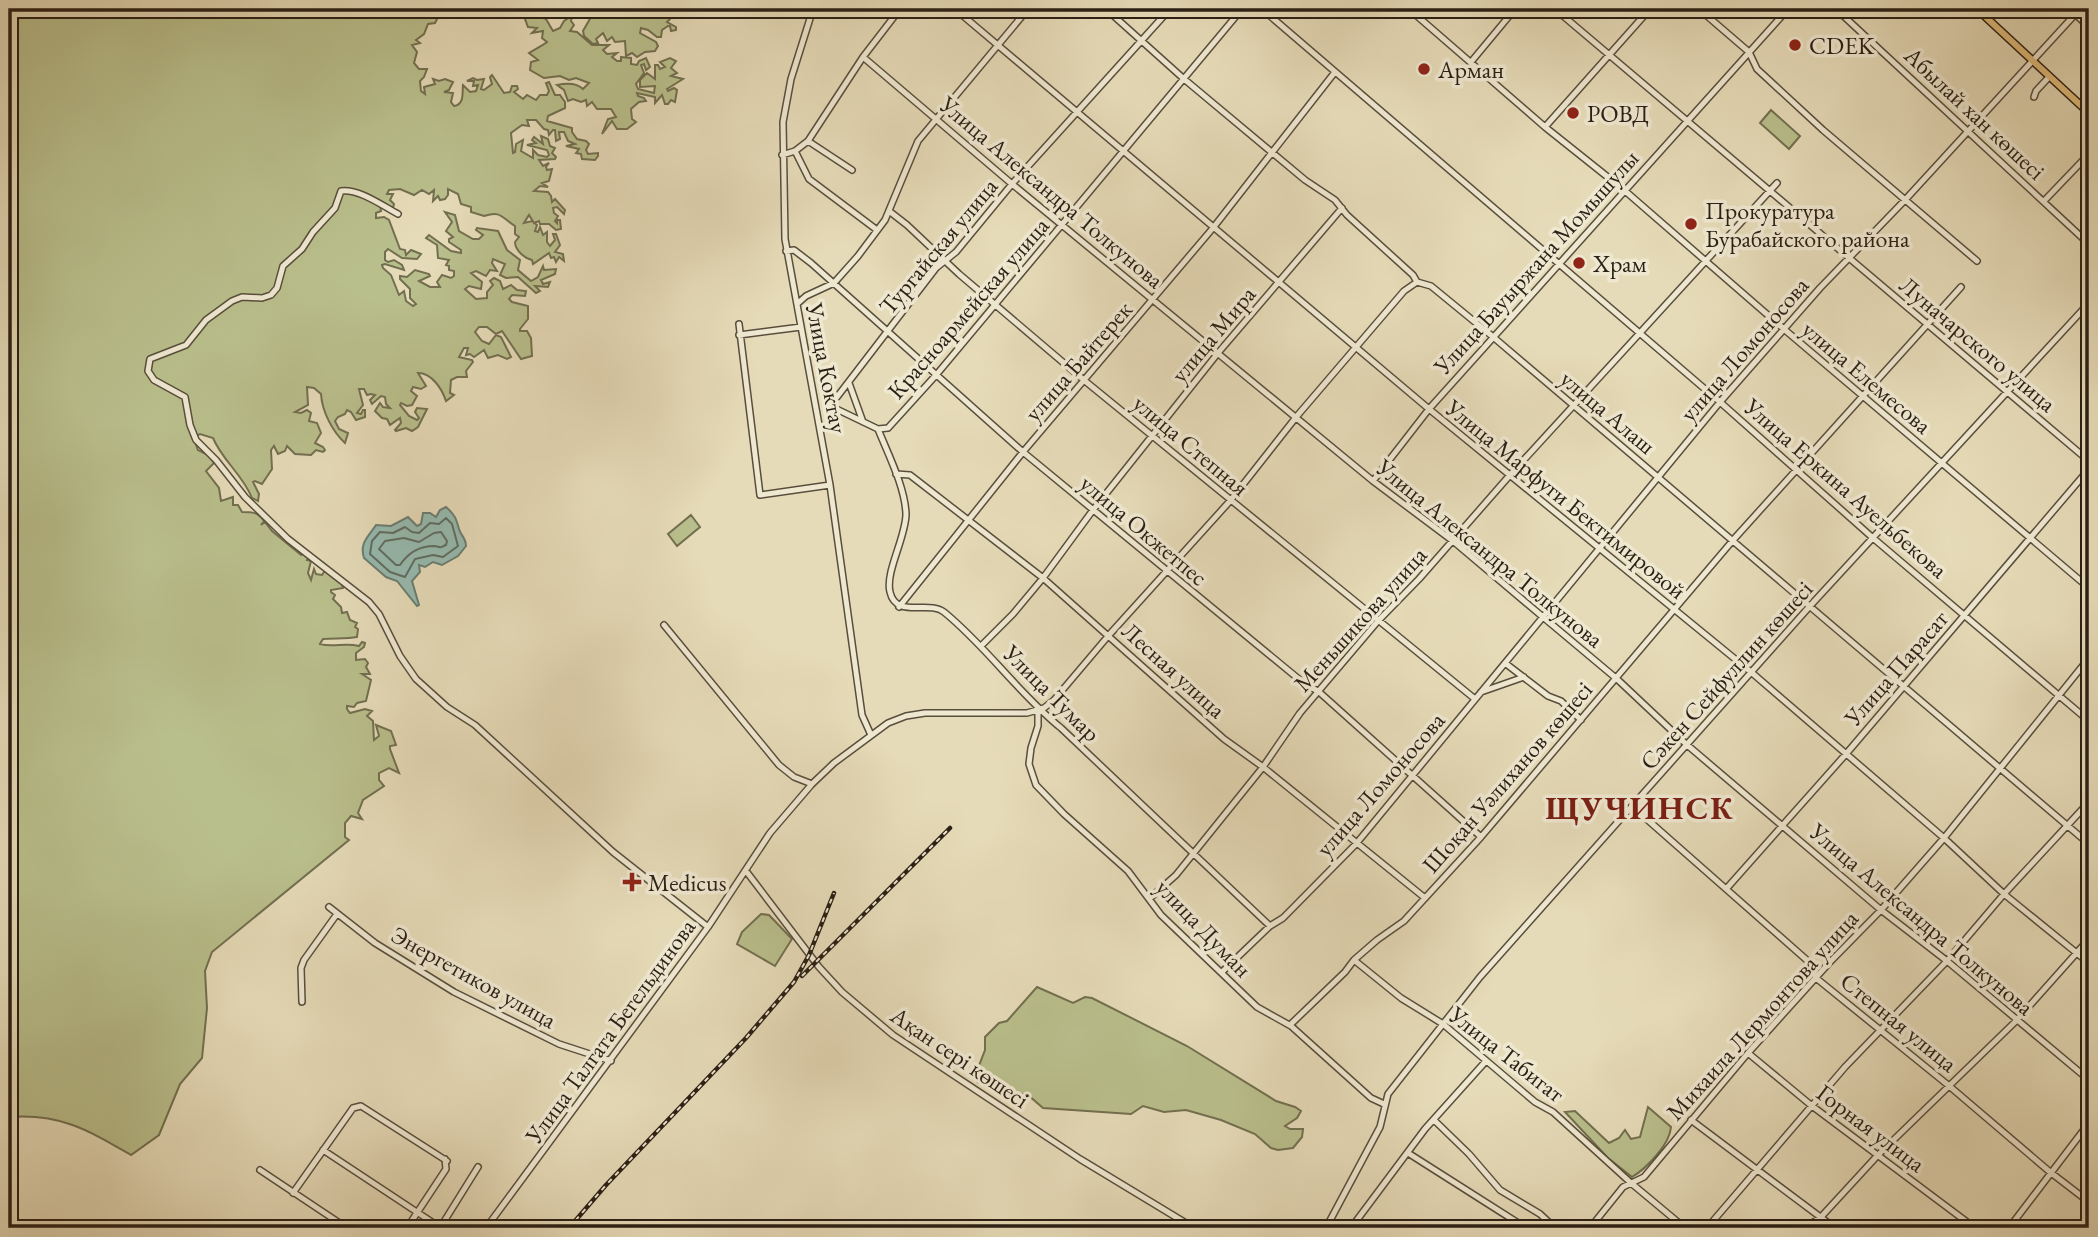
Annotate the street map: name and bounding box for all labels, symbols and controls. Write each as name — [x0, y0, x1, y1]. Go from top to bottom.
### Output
place label: CDEK — [1809, 30, 1875, 61]
marker: CDEK — [1787, 37, 1803, 53]
street label: Абылай хан көшесі — [1897, 39, 2052, 186]
place label: Арман — [1437, 54, 1504, 85]
marker: Арман — [1416, 61, 1432, 77]
street label: Улица Александра Толкунова — [933, 88, 1171, 295]
place label: РОВД — [1587, 98, 1649, 129]
marker: РОВД — [1565, 105, 1581, 121]
street label: Улица Бауыржана Момышулы — [1426, 143, 1646, 382]
street label: Тургайская улица — [872, 171, 1004, 321]
place label: Прокуратура Бурабайского района — [1705, 195, 1910, 254]
street label: Красноармейская улица — [880, 210, 1056, 405]
marker: Прокуратура Бурабайского района — [1683, 216, 1699, 232]
place label: Храм — [1592, 248, 1647, 279]
marker: Храм — [1571, 255, 1587, 271]
street label: Луначарского улица — [1893, 269, 2063, 419]
street label: улица Ломоносова — [1673, 270, 1816, 428]
street label: улица Мира — [1164, 279, 1263, 389]
street label: улица Байтерек — [1017, 294, 1139, 428]
street label: Улица Коктау — [799, 299, 855, 436]
street label: улица Елемесова — [1796, 314, 1939, 441]
street label: улица Алаш — [1554, 363, 1662, 461]
street label: улица Степная — [1127, 387, 1256, 503]
street label: Улица Еркина Ауельбекова — [1737, 390, 1954, 585]
street label: Улица Марфуги Бектимировой — [1438, 392, 1693, 606]
street label: Улица Александра Толкунова — [1369, 451, 1610, 655]
street label: улица Окжетпес — [1074, 468, 1214, 592]
street label: Меньшикова улица — [1287, 540, 1434, 698]
street label: Сәкен Сейфуллин көшесі — [1633, 574, 1819, 776]
street label: Улица Парасат — [1837, 604, 1955, 733]
street label: Лесная улица — [1116, 615, 1233, 725]
street label: Улица Тумар — [996, 637, 1107, 748]
street label: Шоқан Уәлиханов көшесі — [1415, 675, 1599, 879]
street label: улица Ломоносова — [1309, 705, 1452, 863]
district label: ЩУЧИНСК — [1545, 787, 1735, 829]
street label: Улица Александра Толкунова — [1803, 815, 2041, 1022]
place label: Medicus — [648, 867, 726, 898]
marker: Medicus — [622, 872, 642, 892]
street label: улица Думан — [1149, 872, 1259, 984]
street label: Михаила Лермонтова улица — [1659, 903, 1865, 1127]
street label: Улица Талгата Бегельдинова — [517, 912, 702, 1150]
street label: Энергетиков улица — [386, 919, 562, 1035]
street label: Степная улица — [1834, 965, 1964, 1079]
street label: Ақан сері көшесі — [884, 999, 1035, 1115]
street label: Улица Табигат — [1442, 999, 1571, 1109]
street label: Горная улица — [1810, 1077, 1932, 1179]

